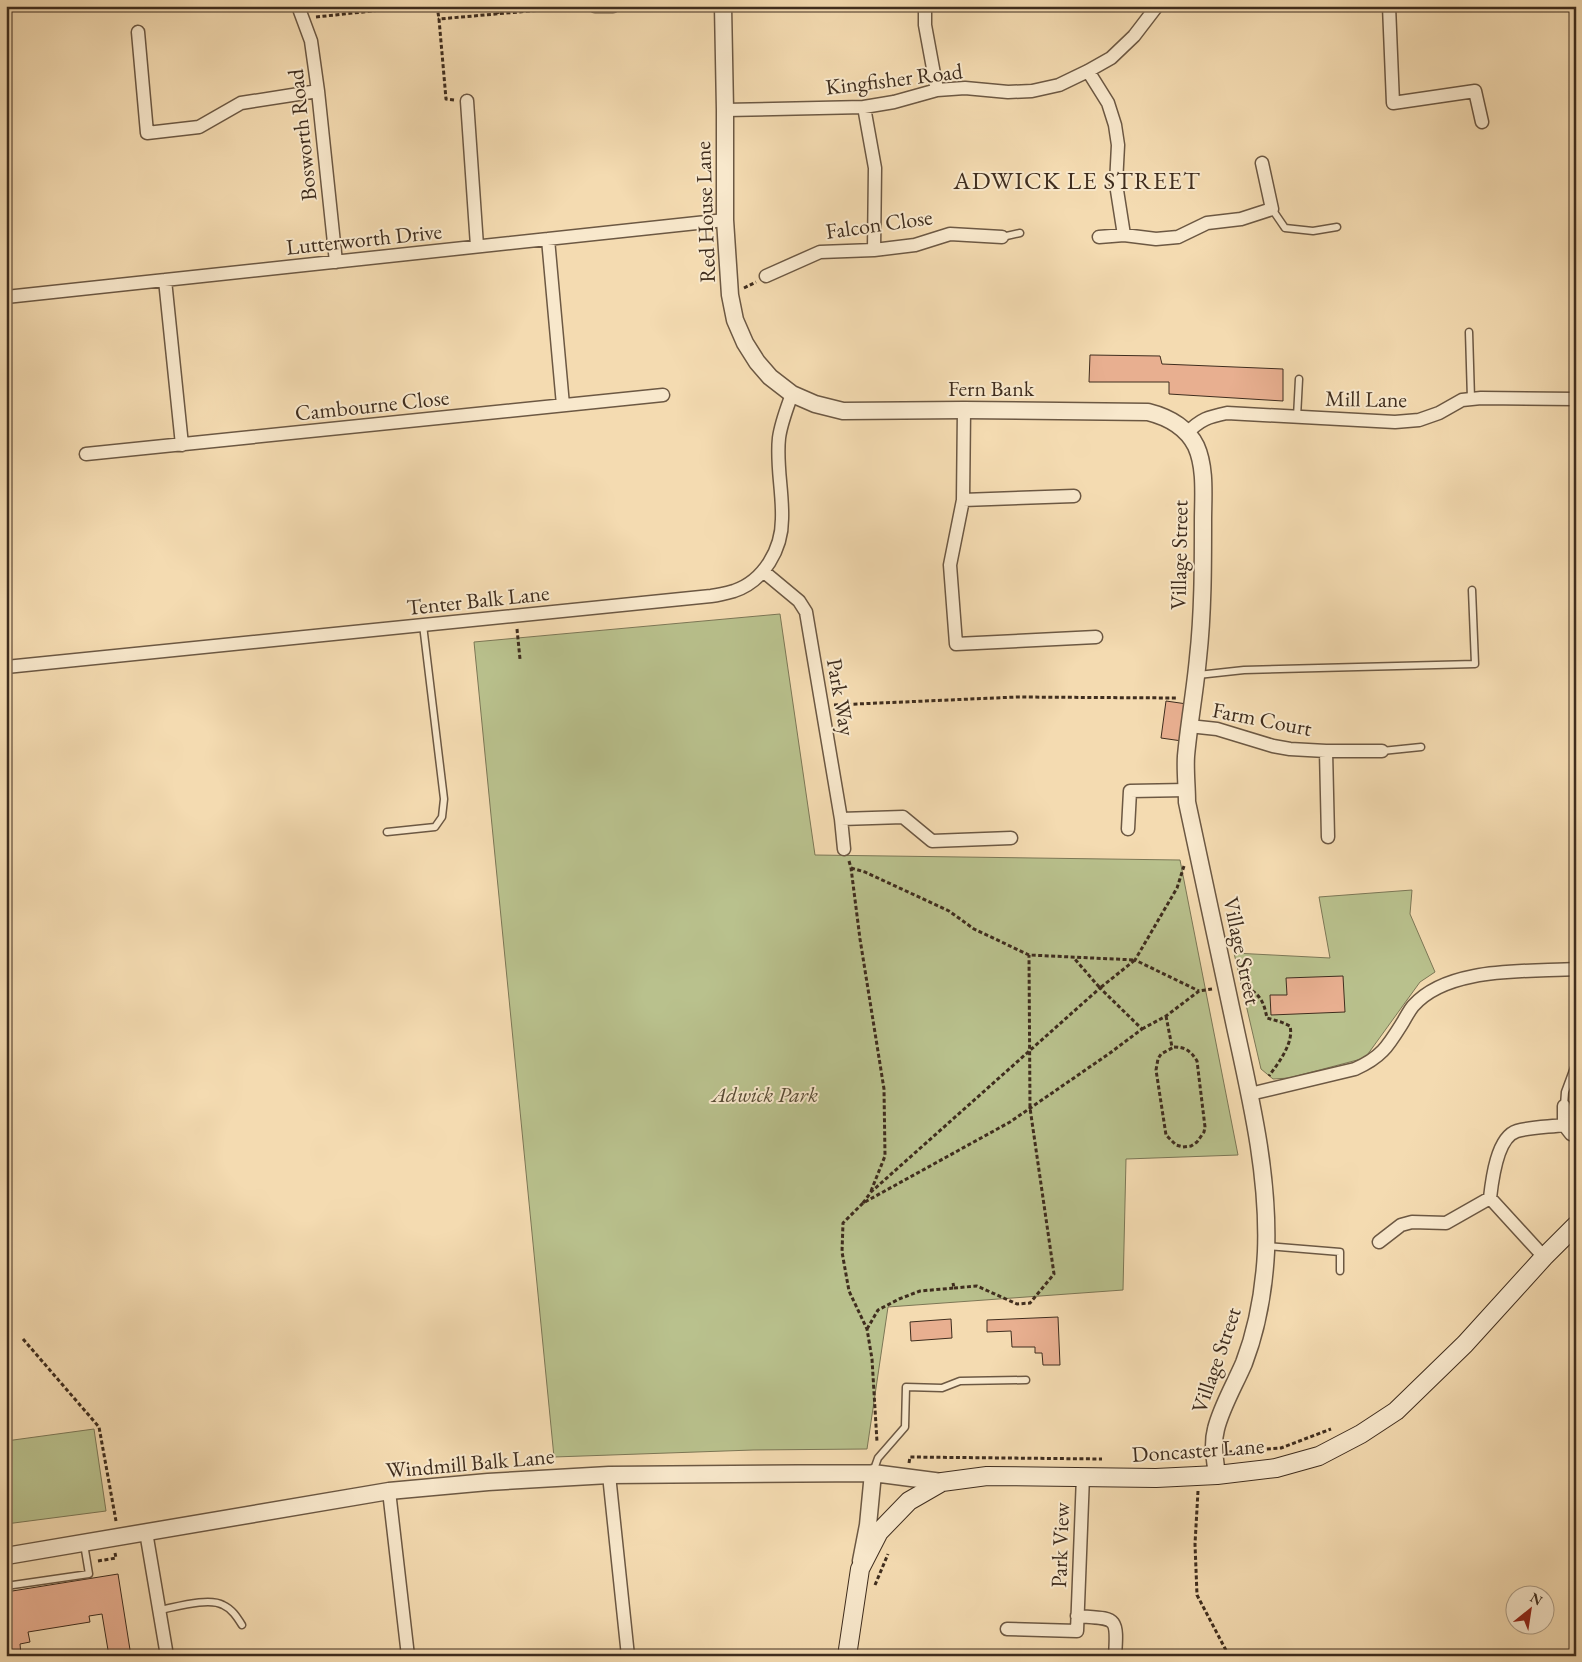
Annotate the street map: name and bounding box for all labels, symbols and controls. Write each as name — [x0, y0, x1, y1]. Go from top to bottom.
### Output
street label: Kingfisher Road — [824, 56, 965, 102]
street label: Bosworth Road — [281, 67, 323, 202]
street label: Red House Lane — [688, 140, 722, 283]
district label: ADWICK LE STREET — [952, 164, 1201, 196]
street label: Falcon Close — [824, 202, 935, 246]
street label: Lutterworth Drive — [285, 216, 444, 262]
street label: Fern Bank — [948, 374, 1035, 403]
street label: Cambourne Close — [294, 382, 451, 428]
street label: Mill Lane — [1325, 384, 1408, 414]
street label: Village Street — [1164, 500, 1194, 610]
street label: Tenter Balk Lane — [405, 578, 551, 622]
street label: Park Way — [820, 656, 862, 738]
street label: Farm Court — [1210, 695, 1314, 743]
street label: Village Street — [1216, 894, 1268, 1008]
park label: Adwick Park — [710, 1080, 818, 1109]
street label: Village Street — [1184, 1303, 1248, 1417]
street label: Doncaster Lane — [1131, 1431, 1266, 1469]
street label: Windmill Balk Lane — [385, 1441, 556, 1485]
street label: Park View — [1044, 1501, 1076, 1588]
north arrow — [1504, 1584, 1554, 1634]
text: N — [1527, 1588, 1546, 1610]

